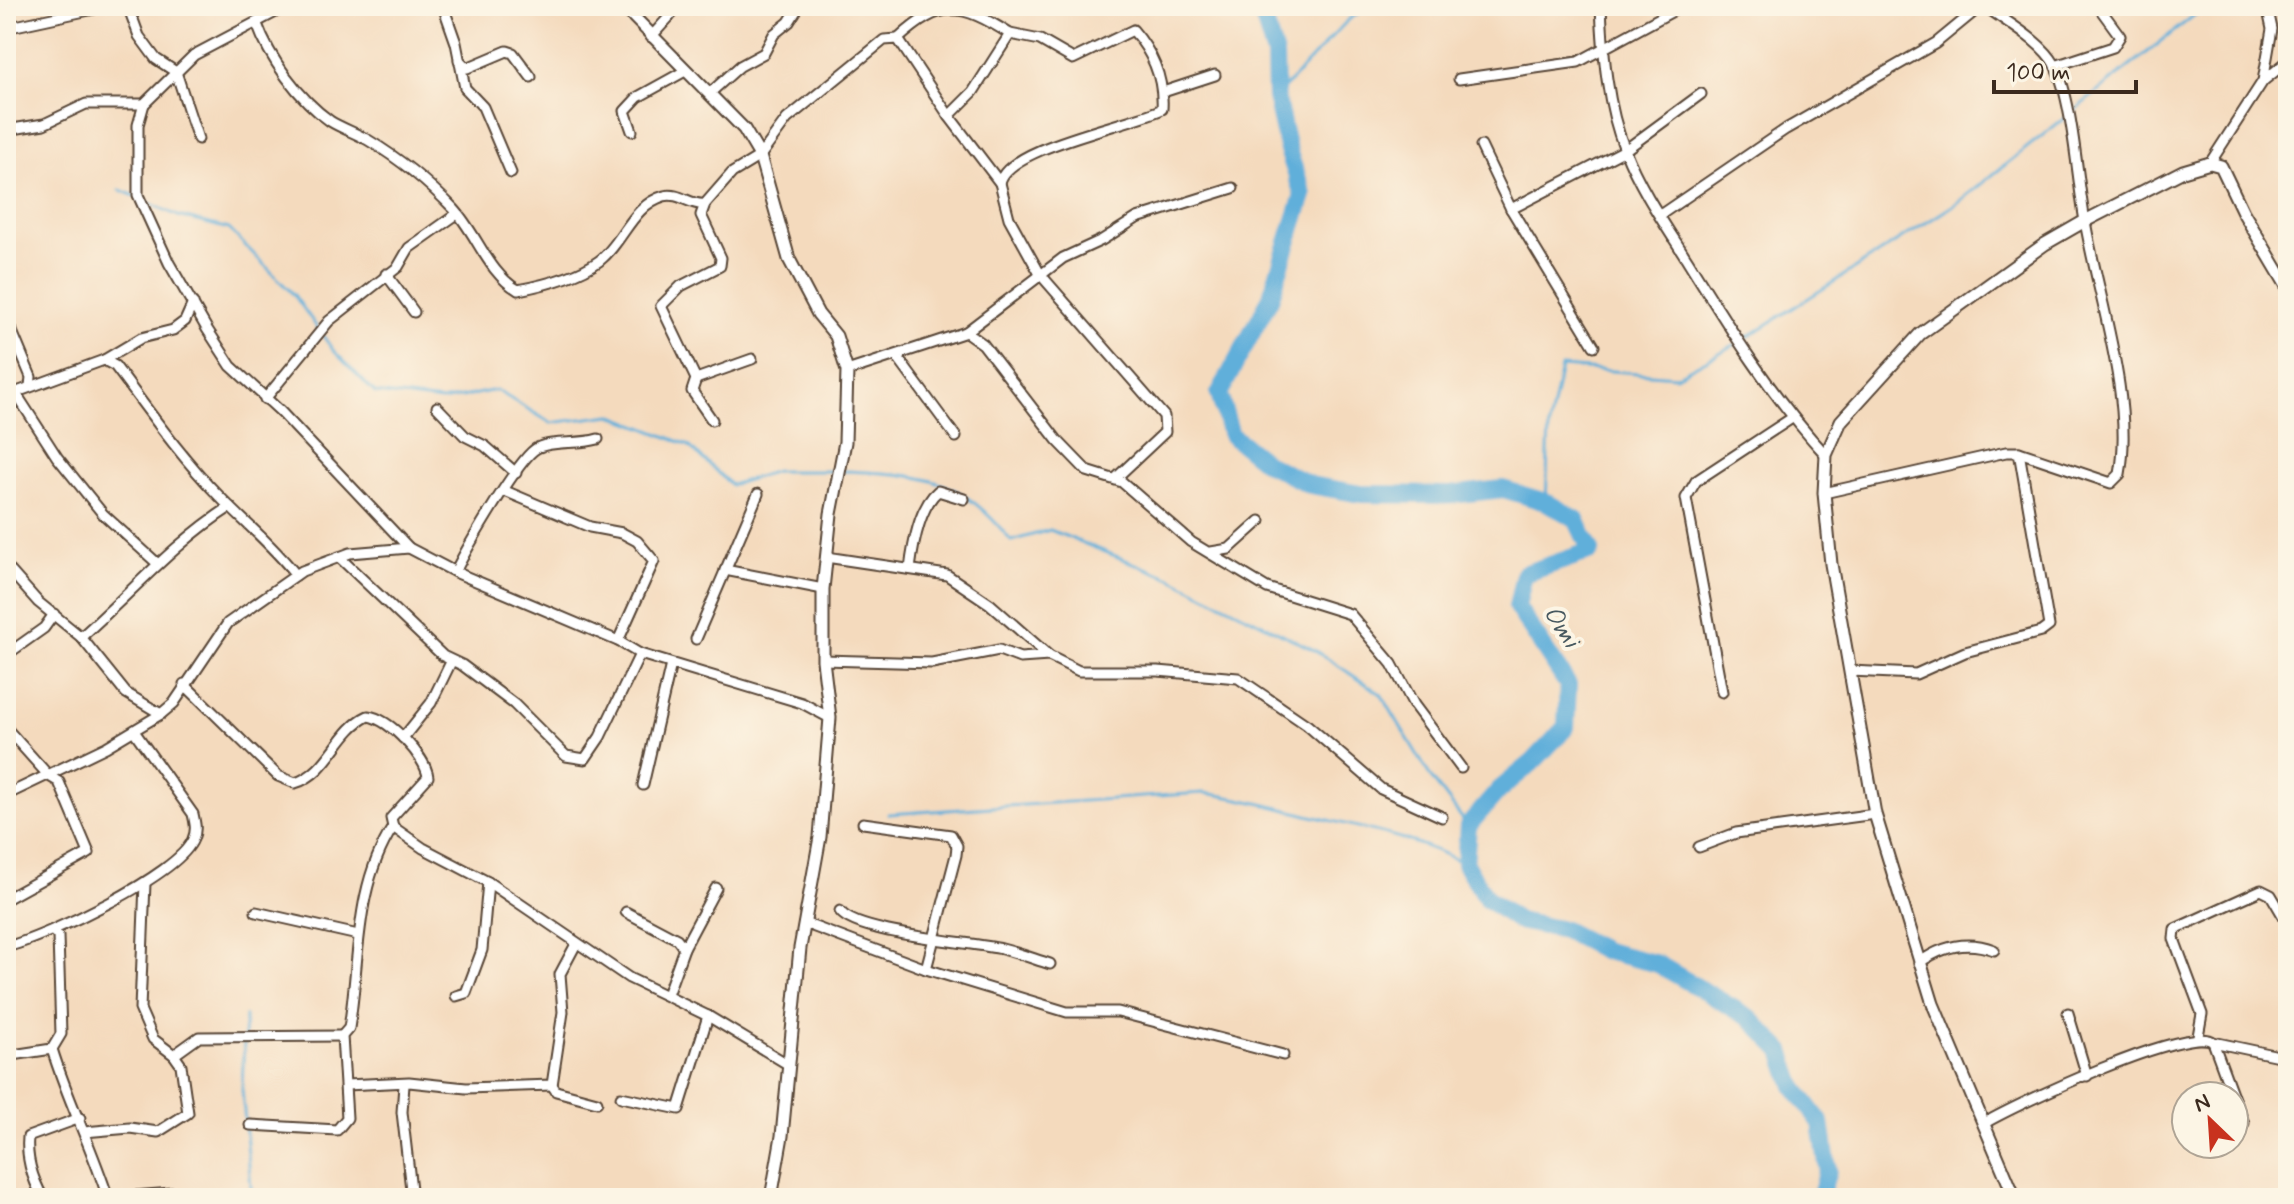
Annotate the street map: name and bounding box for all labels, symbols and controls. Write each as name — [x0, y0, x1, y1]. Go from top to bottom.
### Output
scale bar — [1994, 44, 2136, 94]
text: 100 m — [2006, 58, 2070, 89]
water label: Omi — [1535, 599, 1588, 656]
north arrow — [2170, 1080, 2250, 1160]
text: N — [2190, 1088, 2215, 1119]

